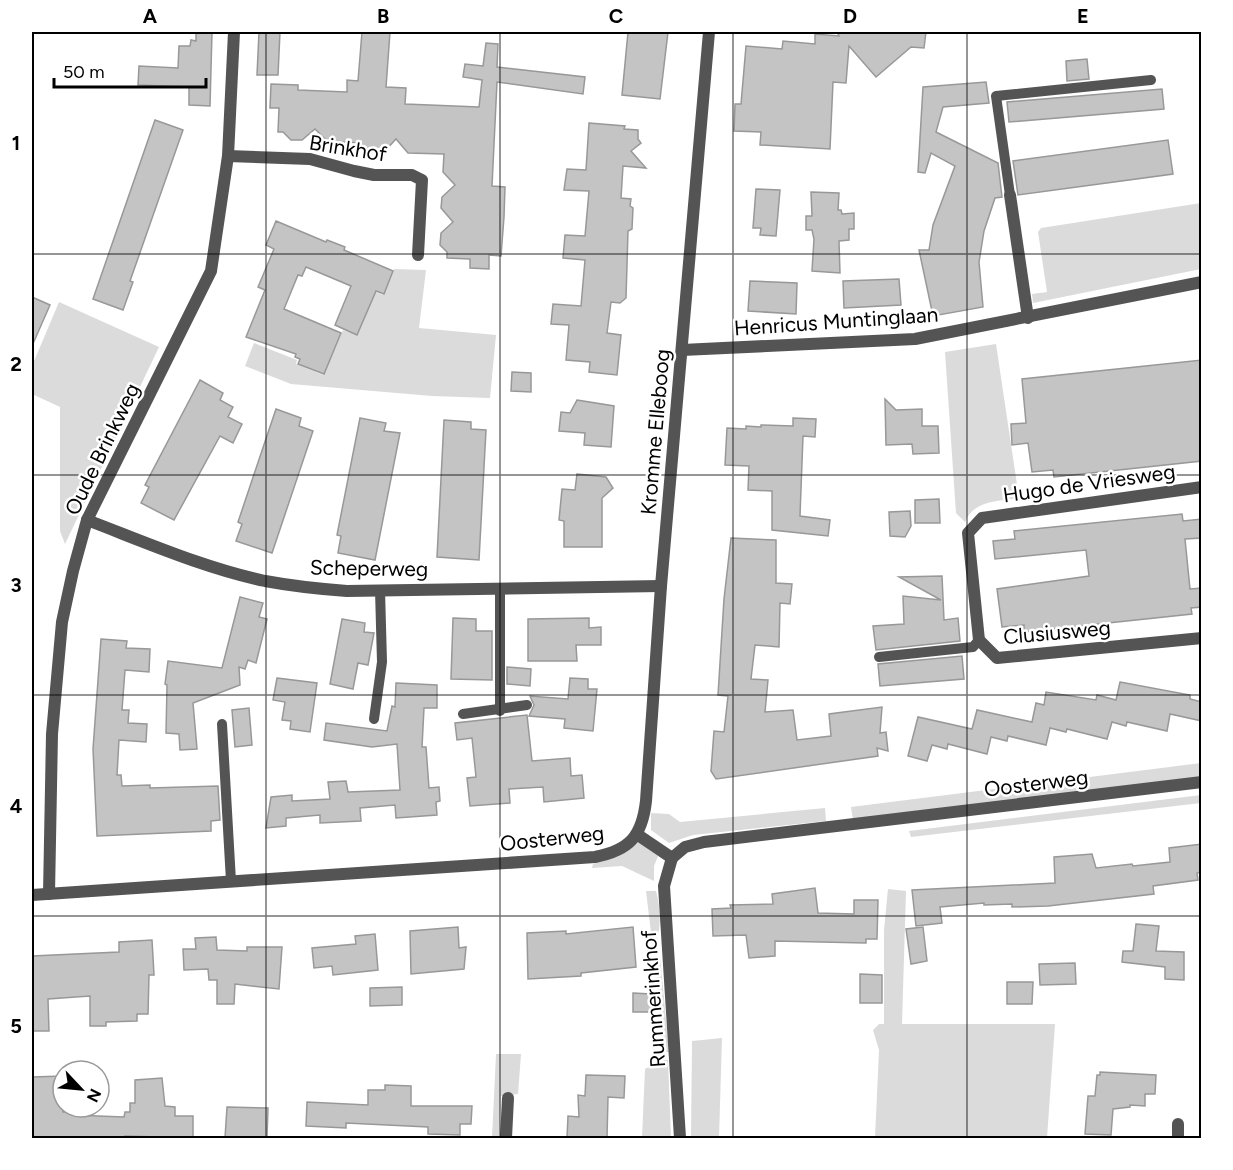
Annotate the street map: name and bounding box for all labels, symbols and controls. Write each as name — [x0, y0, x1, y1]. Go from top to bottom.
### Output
text: A — [143, 4, 158, 28]
text: B — [377, 4, 389, 28]
text: C — [609, 4, 623, 28]
text: D — [843, 4, 857, 28]
text: E — [1077, 4, 1089, 28]
scale bar — [54, 51, 206, 89]
text: 50 m — [63, 61, 105, 83]
street label: Brinkhof — [307, 130, 389, 167]
text: 1 — [12, 131, 20, 155]
street label: Henricus Muntinglaan — [733, 301, 939, 341]
street label: Kromme Elleboog — [635, 348, 675, 516]
text: 2 — [10, 352, 22, 376]
street label: Oude Brinkweg — [59, 379, 145, 519]
street label: Hugo de Vriesweg — [1001, 459, 1177, 507]
street label: Scheperweg — [310, 554, 428, 582]
text: 3 — [10, 573, 22, 597]
street label: Clusiusweg — [1002, 615, 1112, 649]
street label: Oosterweg — [982, 764, 1090, 802]
text: 4 — [10, 794, 23, 818]
street label: Oosterweg — [499, 820, 605, 856]
street label: Rummerinkhof — [636, 929, 670, 1069]
text: 5 — [10, 1014, 22, 1038]
north arrow — [51, 1059, 111, 1119]
text: N — [83, 1086, 105, 1105]

